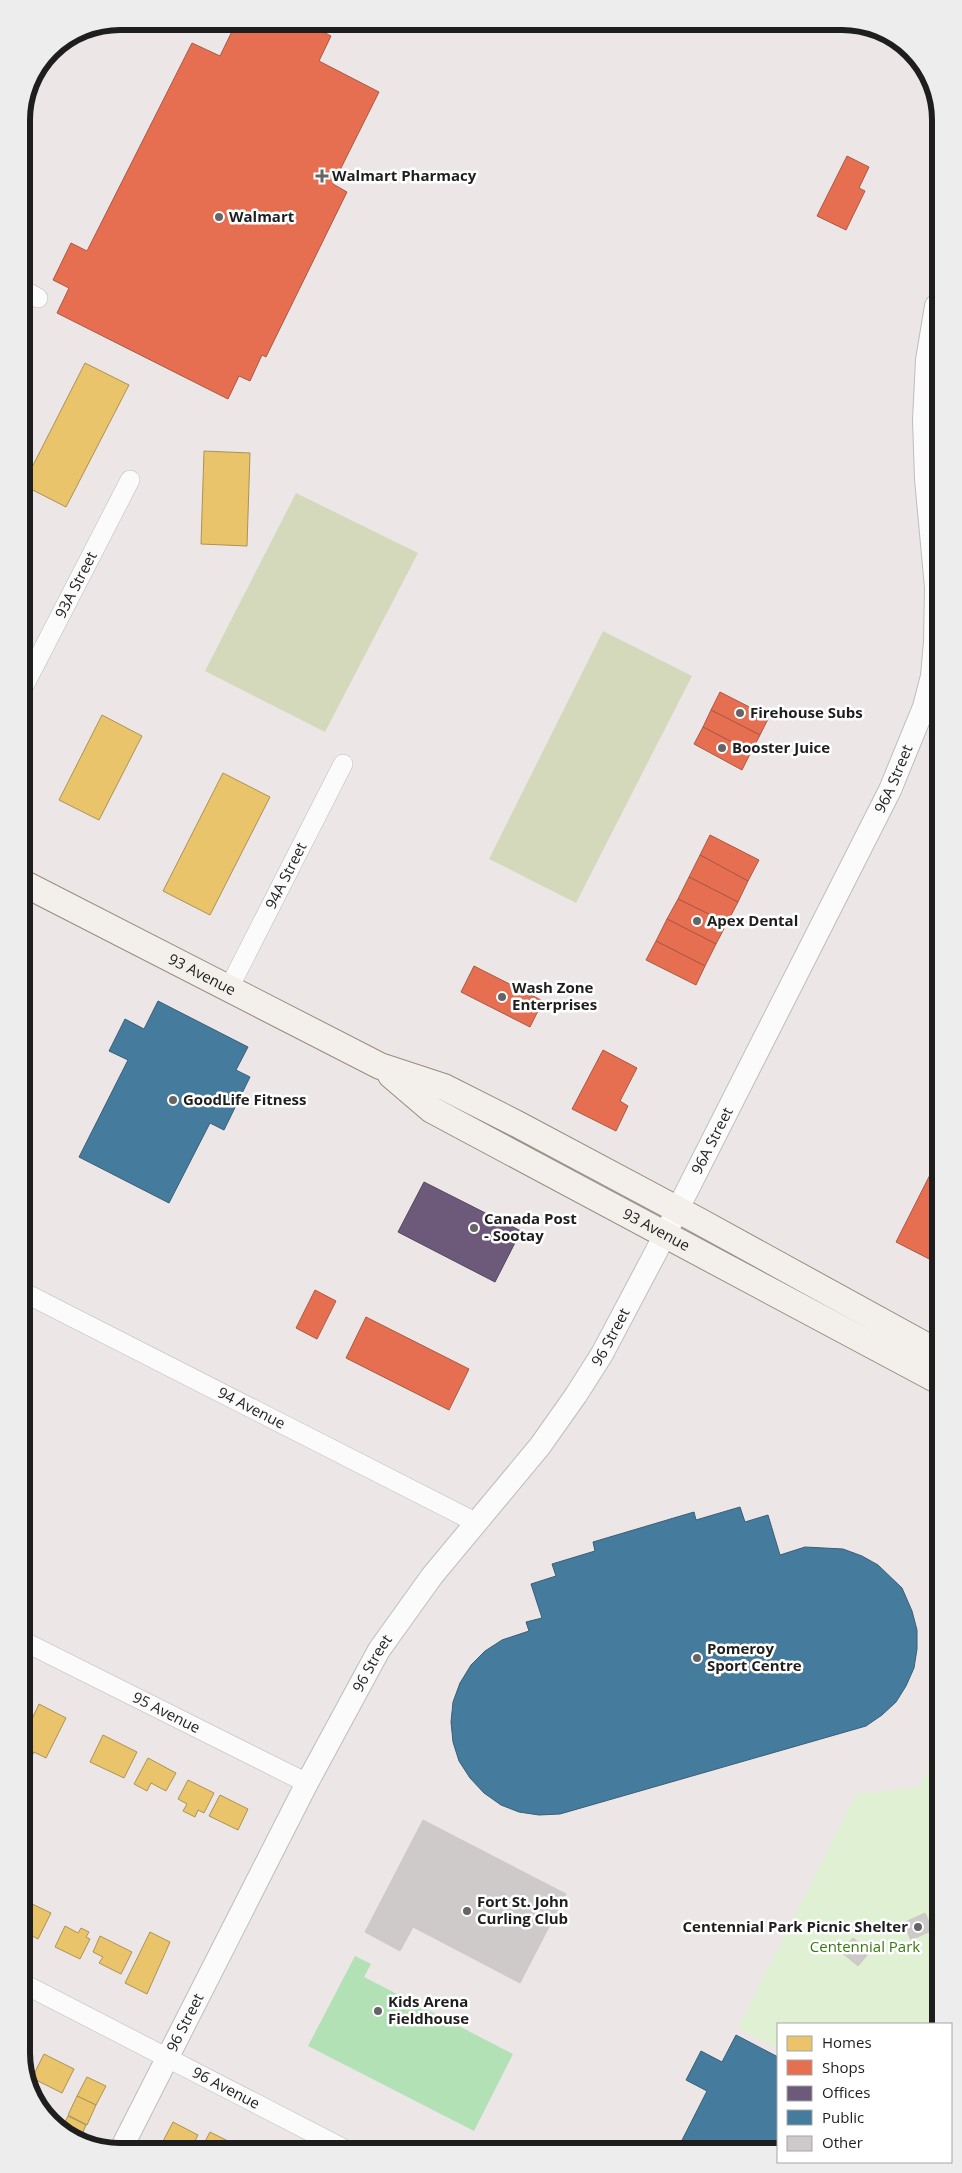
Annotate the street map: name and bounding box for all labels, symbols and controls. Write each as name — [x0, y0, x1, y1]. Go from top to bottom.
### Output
place label: Walmart Pharmacy — [332, 165, 477, 185]
marker: Walmart Pharmacy — [316, 170, 328, 182]
place label: Walmart — [229, 206, 295, 226]
marker: Walmart — [213, 211, 225, 223]
street label: 93A Street — [50, 548, 101, 621]
place label: Firehouse Subs — [750, 702, 863, 722]
marker: Firehouse Subs — [734, 707, 746, 719]
place label: Booster Juice — [732, 737, 830, 757]
street label: 96A Street — [869, 741, 917, 816]
marker: Booster Juice — [716, 742, 728, 754]
street label: 94A Street — [260, 838, 311, 912]
place label: Apex Dental — [707, 910, 798, 930]
marker: Apex Dental — [691, 915, 703, 927]
street label: 93 Avenue — [165, 948, 240, 999]
place label: Wash Zone Enterprises — [512, 977, 597, 1014]
marker: Wash Zone Enterprises — [496, 991, 508, 1003]
place label: GoodLife Fitness — [183, 1089, 307, 1109]
marker: GoodLife Fitness — [167, 1094, 179, 1106]
street label: 96A Street — [686, 1104, 737, 1177]
street label: 93 Avenue — [620, 1203, 694, 1255]
place label: Canada Post - Sootay — [484, 1208, 577, 1245]
marker: Canada Post - Sootay — [468, 1222, 480, 1234]
street label: 96 Street — [586, 1304, 634, 1369]
street label: 94 Avenue — [215, 1382, 289, 1433]
street label: 96 Street — [347, 1630, 396, 1695]
place label: Pomeroy Sport Centre — [707, 1638, 802, 1675]
marker: Pomeroy Sport Centre — [691, 1652, 703, 1664]
street label: 95 Avenue — [129, 1686, 204, 1737]
place label: Fort St. John Curling Club — [477, 1891, 569, 1928]
marker: Fort St. John Curling Club — [461, 1905, 473, 1917]
place label: Centennial Park Picnic Shelter — [683, 1916, 908, 1936]
marker: Centennial Park Picnic Shelter — [912, 1921, 924, 1933]
park label: Centennial Park — [810, 1936, 920, 1956]
street label: 96 Street — [161, 1990, 208, 2055]
place label: Kids Arena Fieldhouse — [388, 1991, 469, 2028]
marker: Kids Arena Fieldhouse — [372, 2005, 384, 2017]
legend — [777, 2023, 952, 2163]
text: Homes — [822, 2032, 872, 2052]
text: Shops — [822, 2057, 865, 2077]
street label: 96 Avenue — [189, 2062, 264, 2113]
text: Offices — [822, 2082, 870, 2102]
text: Public — [822, 2107, 864, 2127]
text: Other — [822, 2132, 863, 2152]

